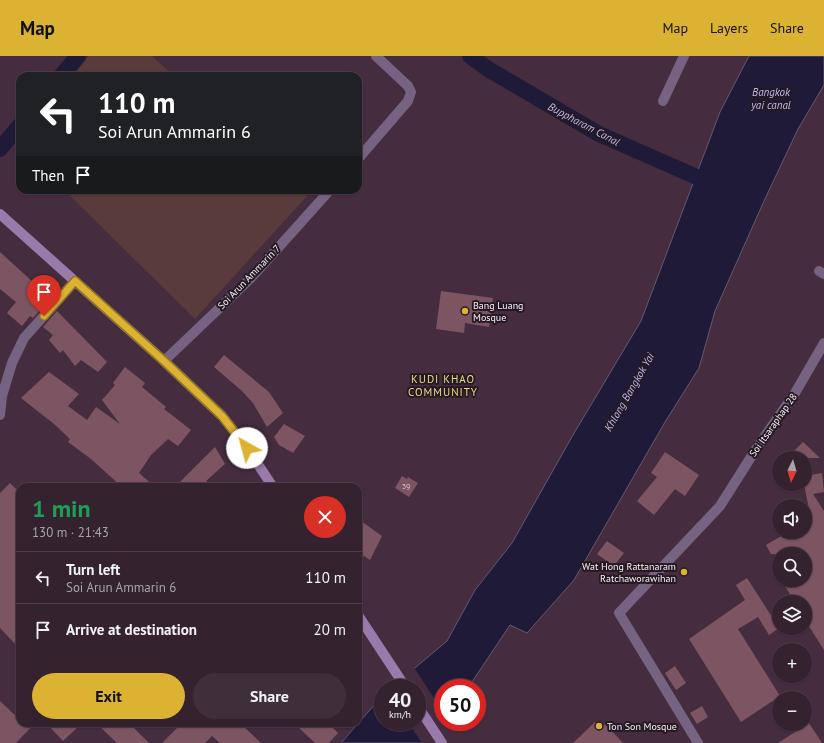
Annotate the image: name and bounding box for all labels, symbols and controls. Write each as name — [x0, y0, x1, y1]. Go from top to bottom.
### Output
text: Map — [20, 16, 55, 40]
text: Map — [662, 19, 688, 37]
text: Layers — [710, 19, 748, 37]
text: Share — [770, 19, 804, 37]
text: 110 m — [98, 84, 175, 121]
water label: Bangkok yai canal — [750, 85, 791, 112]
icon: left — [32, 88, 84, 140]
water label: Buppharam Canal — [546, 99, 622, 149]
text: Soi Arun Ammarin 6 — [98, 120, 251, 143]
icon: arrive — [72, 164, 94, 186]
text: Then — [32, 166, 64, 185]
street label: Soi Arun Ammarin 7 — [215, 242, 283, 312]
pin — [27, 275, 61, 316]
icon: arrive — [33, 281, 55, 303]
place label: Bang Luang Mosque — [473, 299, 523, 324]
marker: Bang Luang Mosque — [460, 306, 470, 316]
water label: Khlong Bangkok Yai — [601, 349, 658, 434]
district label: KUDI KHAO COMMUNITY — [408, 372, 478, 399]
street label: Soi Itsaraphap 28 — [746, 391, 800, 459]
position arrow — [226, 427, 268, 469]
north arrow — [772, 451, 812, 491]
map controls — [772, 451, 812, 731]
house number: 39 — [402, 481, 410, 491]
text: 1 min — [32, 493, 91, 524]
button: close — [304, 496, 346, 538]
button: sound — [772, 499, 812, 539]
text: 130 m · 21:43 — [32, 524, 109, 541]
button: search — [772, 547, 812, 587]
text: Turn left — [66, 560, 120, 579]
place label: Wat Hong Rattanaram Ratchaworawihan — [582, 560, 676, 585]
icon: left — [32, 567, 54, 589]
marker: Wat Hong Rattanaram Ratchaworawihan — [679, 567, 689, 577]
text: 110 m — [305, 568, 346, 587]
text: Soi Arun Ammarin 6 — [66, 579, 176, 596]
button: layers — [772, 595, 812, 635]
icon: arrive — [32, 619, 54, 641]
text: Arrive at destination — [66, 620, 197, 639]
text: 20 m — [313, 620, 346, 639]
button: + — [772, 643, 812, 683]
button: Exit — [32, 673, 185, 719]
button: Share — [193, 673, 346, 719]
speed limit sign: 50 — [434, 679, 486, 731]
text: 40 — [389, 687, 411, 713]
button: − — [772, 691, 812, 731]
text: km/h — [389, 708, 411, 721]
place label: Ton Son Mosque — [607, 720, 677, 733]
marker: Ton Son Mosque — [594, 721, 604, 731]

